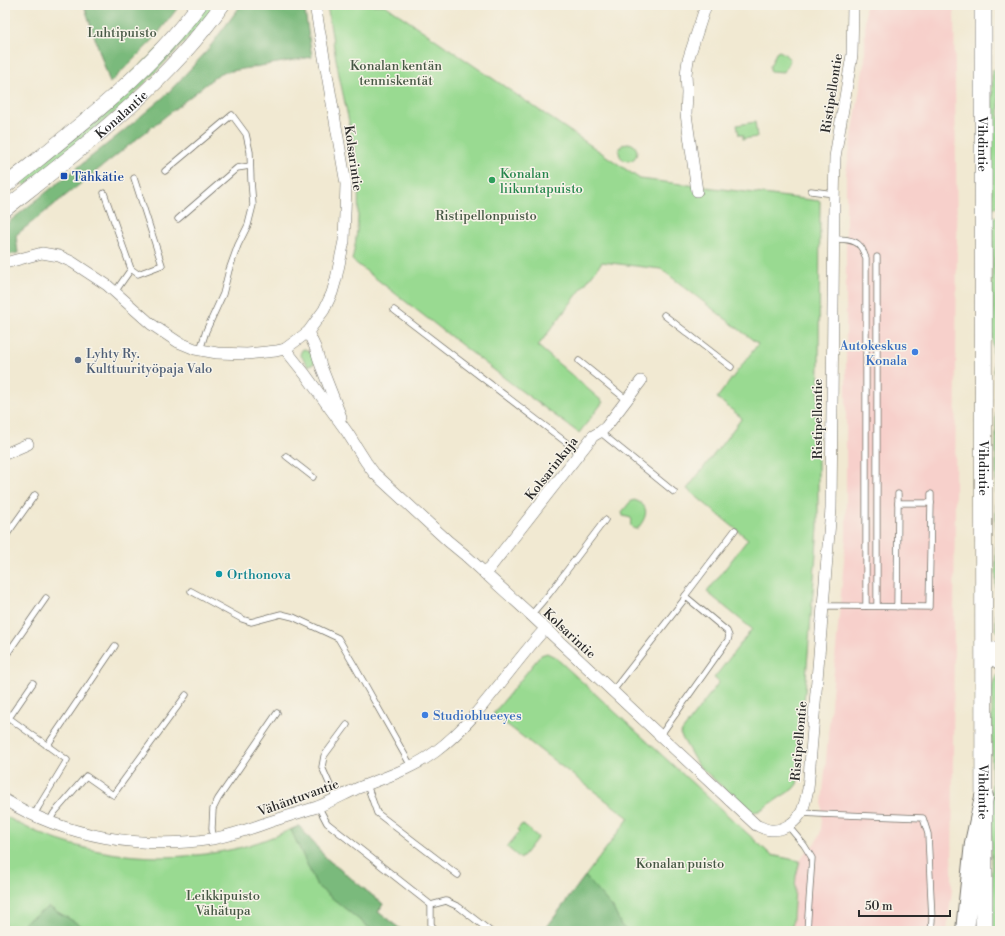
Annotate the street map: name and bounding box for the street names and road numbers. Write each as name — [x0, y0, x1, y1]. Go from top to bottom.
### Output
street label: Ristipellontie — [818, 52, 846, 134]
street label: Konalantie — [92, 87, 152, 142]
street label: Vihdintie — [974, 115, 990, 172]
street label: Kolsarintie — [340, 124, 366, 192]
street label: Ristipellontie — [810, 378, 826, 459]
street label: Kolsarinkuja — [522, 433, 582, 504]
street label: Vihdintie — [974, 439, 991, 496]
street label: Kolsarintie — [540, 605, 599, 662]
street label: Ristipellontie — [788, 700, 811, 782]
street label: Vihdintie — [975, 763, 991, 820]
street label: Vähäntuvantie — [255, 776, 341, 820]

